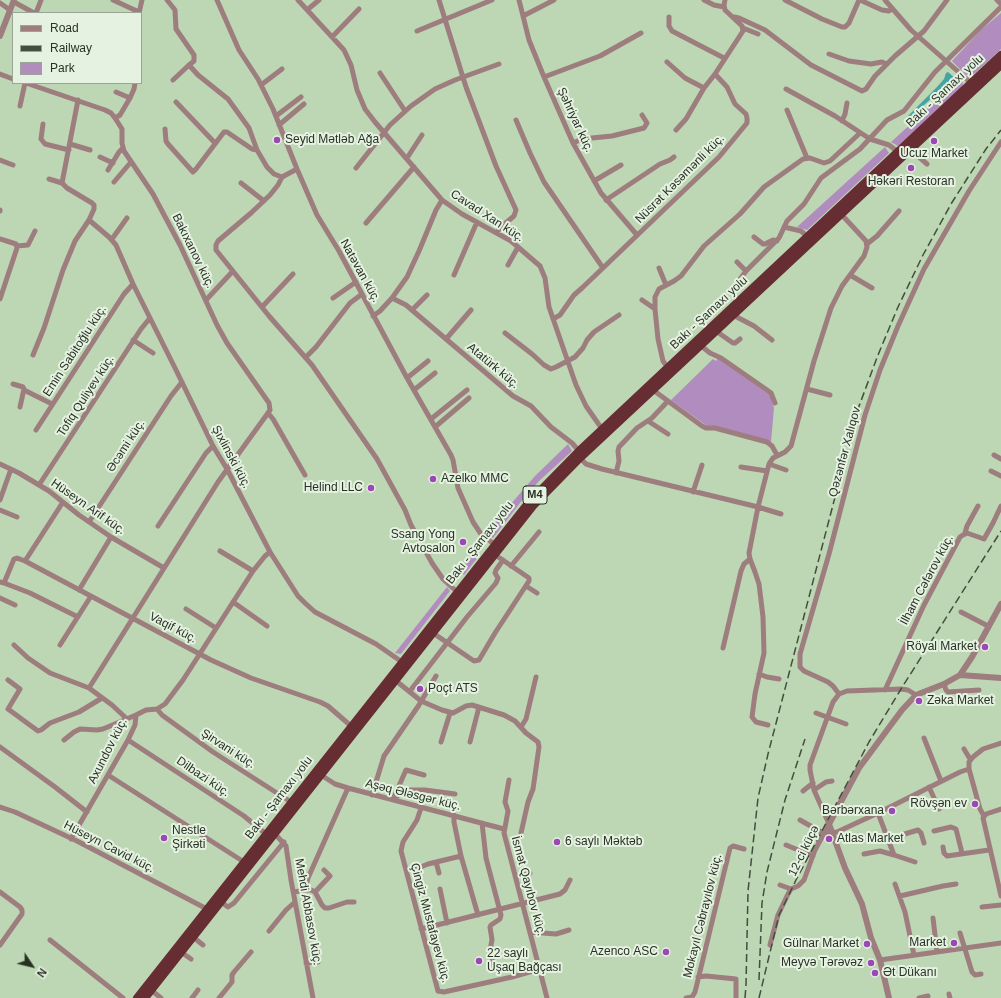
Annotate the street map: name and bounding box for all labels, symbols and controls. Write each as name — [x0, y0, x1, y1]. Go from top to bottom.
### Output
legend — [12, 12, 142, 84]
text: Road — [50, 21, 79, 35]
text: Railway — [50, 41, 92, 55]
street label: Bakı - Şamaxı yolu — [903, 51, 987, 131]
text: Park — [50, 61, 75, 75]
street label: Şəhriyar küç. — [554, 85, 596, 155]
street label: Nüsrət Kəsəmənli küç. — [632, 131, 728, 227]
place label: Seyid Mətləb Ağa — [285, 133, 379, 147]
marker: Seyid Mətləb Ağa — [272, 135, 282, 145]
marker: Ucuz Market — [929, 136, 939, 146]
place label: Ucuz Market — [900, 147, 968, 161]
marker: Həkəri Restoran — [906, 163, 916, 173]
place label: Həkəri Restoran — [868, 175, 954, 189]
street label: Cavad Xan küç. — [448, 187, 526, 245]
street label: Bakıxanov küç. — [169, 211, 217, 291]
street label: Natəvan küç. — [337, 237, 383, 305]
street label: Bakı - Şamaxı yolu — [667, 273, 751, 353]
street label: Emin Sabitoğlu küç. — [40, 303, 110, 399]
street label: Atatürk küç. — [464, 340, 522, 392]
street label: Tofiq Quliyev küç. — [54, 353, 118, 439]
street label: Qəzənfər Xalıqov — [826, 405, 864, 499]
street label: Əcəmi küç. — [104, 417, 148, 475]
street label: Şıxlinski küç. — [208, 423, 254, 491]
place label: Azelko MMC — [441, 472, 509, 486]
marker: Azelko MMC — [428, 474, 438, 484]
street label: Hüseyn Arif küç. — [48, 476, 128, 538]
place label: Helind LLC — [304, 481, 363, 495]
marker: Helind LLC — [366, 483, 376, 493]
road number: M4 — [523, 486, 547, 504]
street label: Bakı - Şamaxı yolu — [443, 499, 517, 587]
place label: Ssang Yong Avtosalon — [391, 528, 455, 556]
street label: İlham Cəfərov küç. — [897, 532, 957, 628]
marker: Ssang Yong Avtosalon — [458, 537, 468, 547]
street label: Vaqif küç. — [147, 609, 199, 647]
place label: Röyal Market — [906, 640, 977, 654]
marker: Röyal Market — [980, 642, 990, 652]
place label: Poçt ATS — [428, 682, 478, 696]
marker: Poçt ATS — [415, 684, 425, 694]
place label: Zəka Market — [927, 694, 994, 708]
marker: Zəka Market — [914, 696, 924, 706]
street label: Axundov küç. — [85, 716, 131, 786]
street label: Şirvani küç. — [198, 726, 258, 772]
street label: Dilbazi küç. — [174, 754, 232, 800]
street label: Bakı - Şamaxı yolu — [242, 754, 316, 842]
street label: Aşəq Ələsgər küç. — [364, 776, 462, 814]
place label: Rövşən ev — [910, 797, 967, 811]
marker: Rövşən ev — [970, 799, 980, 809]
place label: Bərbərxana — [822, 804, 884, 818]
marker: Bərbərxana — [887, 806, 897, 816]
street label: Hüseyn Cavid küç. — [61, 818, 157, 876]
street label: 12-ci küçə — [786, 823, 822, 879]
place label: Nestle Şirkəti — [172, 824, 206, 852]
place label: Atlas Market — [837, 832, 904, 846]
marker: Nestle Şirkəti — [159, 833, 169, 843]
marker: Atlas Market — [824, 834, 834, 844]
street label: İsmət Qayıbov küç. — [508, 835, 548, 937]
place label: 6 saylı Məktəb — [565, 835, 642, 849]
marker: 6 saylı Məktəb — [552, 837, 562, 847]
street label: Mokayıl Cəbrayılov küç. — [681, 852, 725, 980]
street label: Mehdi Abbasov küç. — [292, 858, 324, 966]
street label: Çingiz Mustafayev küç. — [407, 862, 453, 984]
place label: Market — [909, 936, 946, 950]
place label: Gülnar Market — [783, 937, 859, 951]
marker: Market — [949, 938, 959, 948]
marker: Gülnar Market — [862, 939, 872, 949]
place label: Azenco ASC — [590, 945, 658, 959]
north arrow — [12, 946, 52, 986]
place label: 22 saylı Uşaq Bağçası — [487, 947, 562, 975]
marker: Azenco ASC — [661, 947, 671, 957]
marker: 22 saylı Uşaq Bağçası — [474, 956, 484, 966]
place label: Meyvə Tərəvəz — [781, 956, 863, 970]
marker: Meyvə Tərəvəz — [866, 958, 876, 968]
text: N — [35, 966, 49, 980]
place label: Ət Dükanı — [883, 966, 937, 980]
marker: Ət Dükanı — [870, 968, 880, 978]

